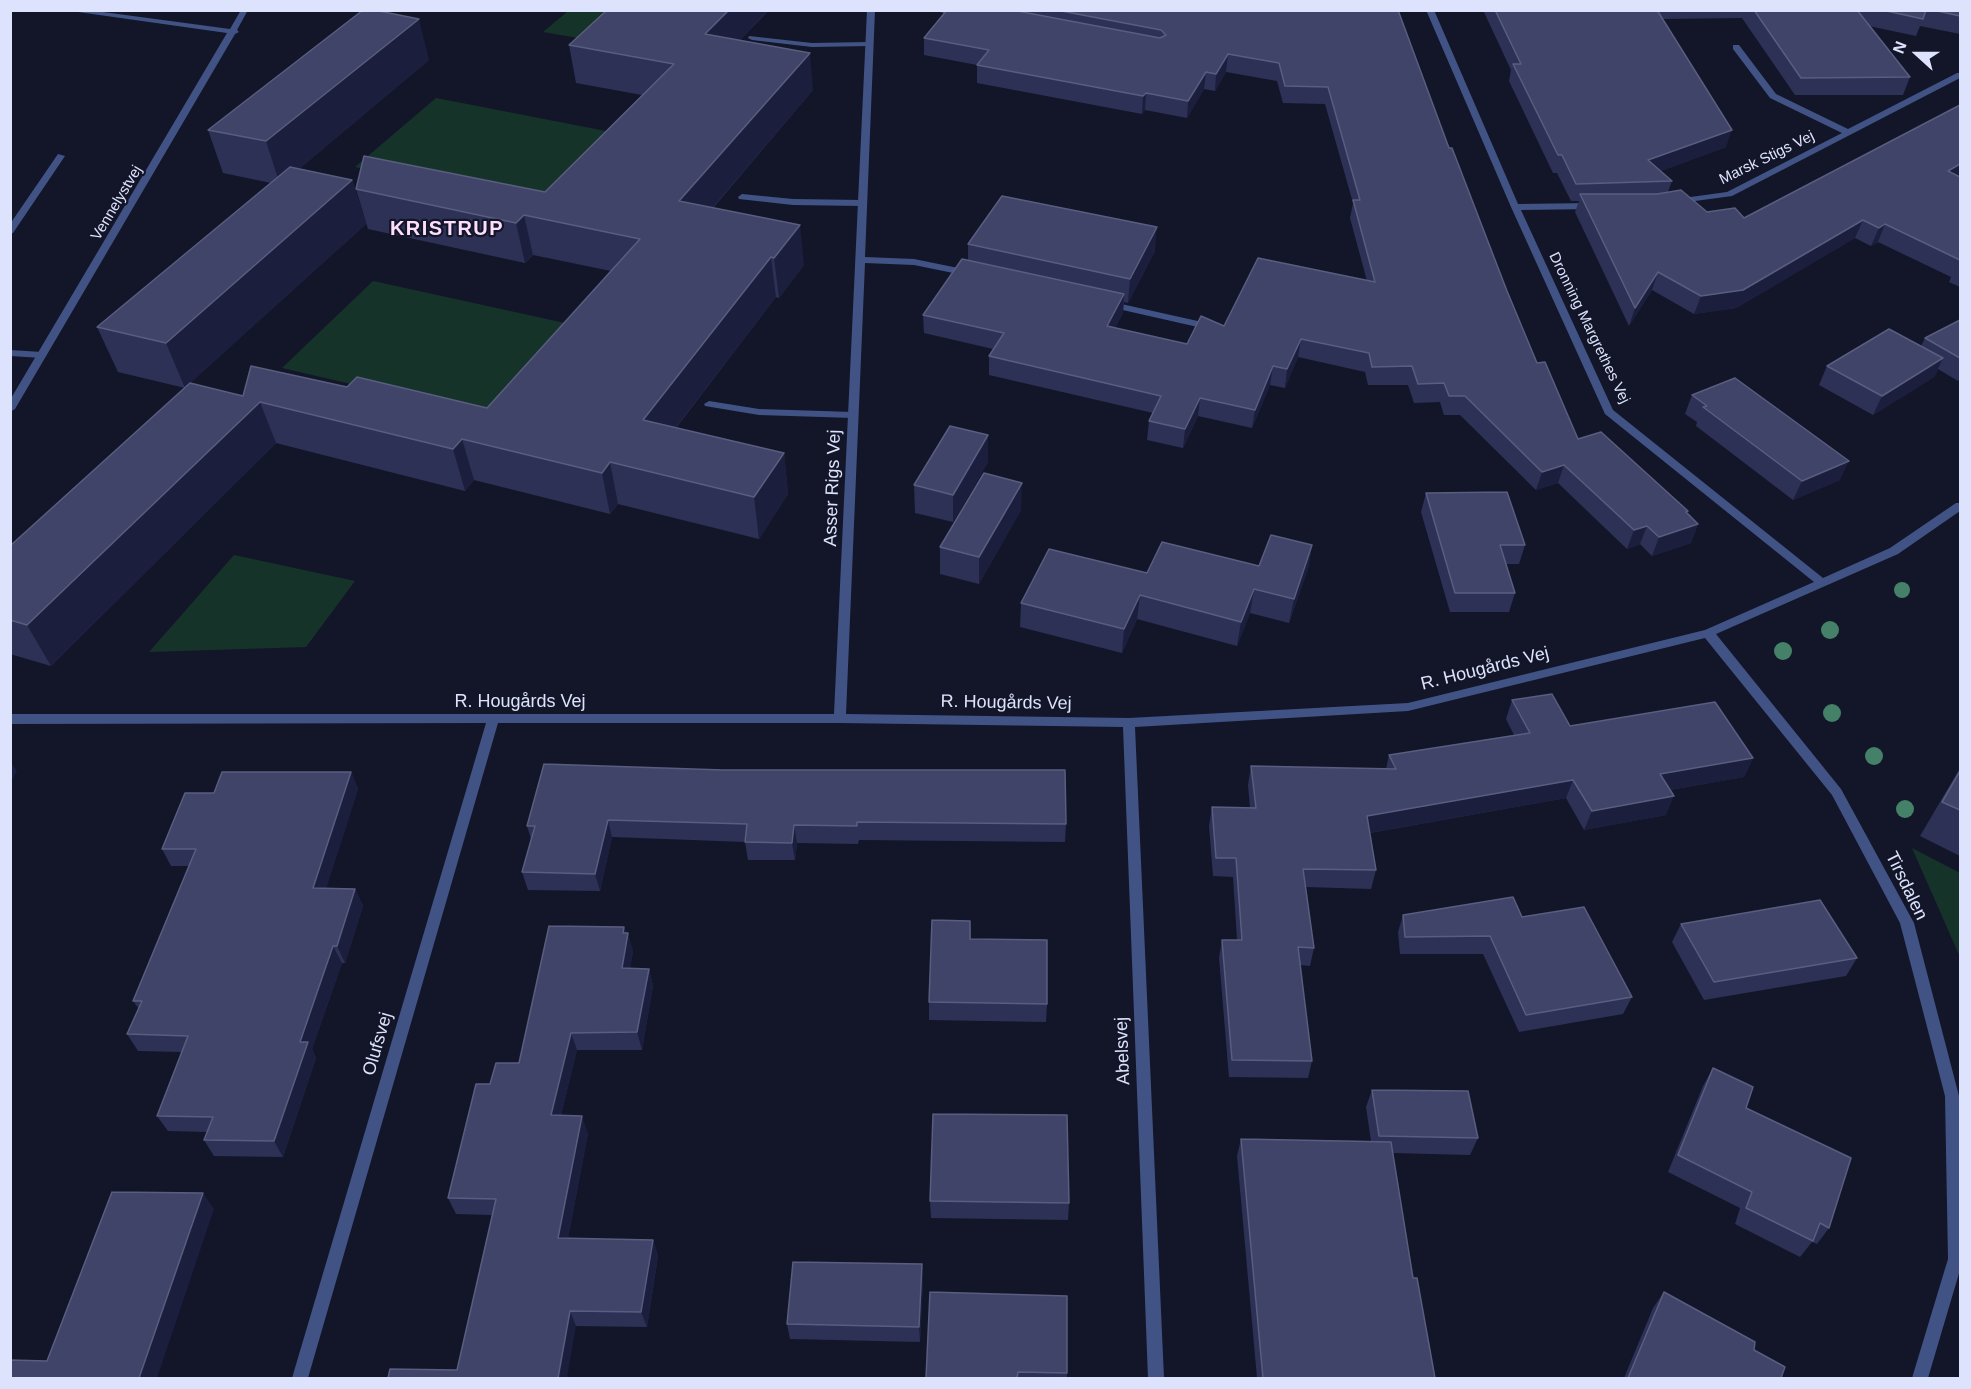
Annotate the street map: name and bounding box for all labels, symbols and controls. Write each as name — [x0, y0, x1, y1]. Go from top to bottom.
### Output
north arrow — [1887, 24, 1947, 84]
text: N — [1890, 39, 1910, 56]
street label: Marsk Stigs Vej — [1717, 127, 1817, 189]
street label: Vennelystvej — [88, 162, 146, 244]
district label: KRISTRUP — [390, 217, 504, 241]
street label: Dronning Margrethes Vej — [1545, 249, 1633, 407]
street label: Asser Rigs Vej — [820, 429, 846, 547]
street label: R. Hougårds Vej — [1419, 643, 1551, 695]
street label: R. Hougårds Vej — [454, 691, 586, 713]
street label: R. Hougårds Vej — [940, 691, 1072, 715]
street label: Tirsdalen — [1880, 848, 1932, 924]
street label: Olufsvej — [359, 1010, 397, 1078]
street label: Abelsvej — [1111, 1017, 1135, 1085]

